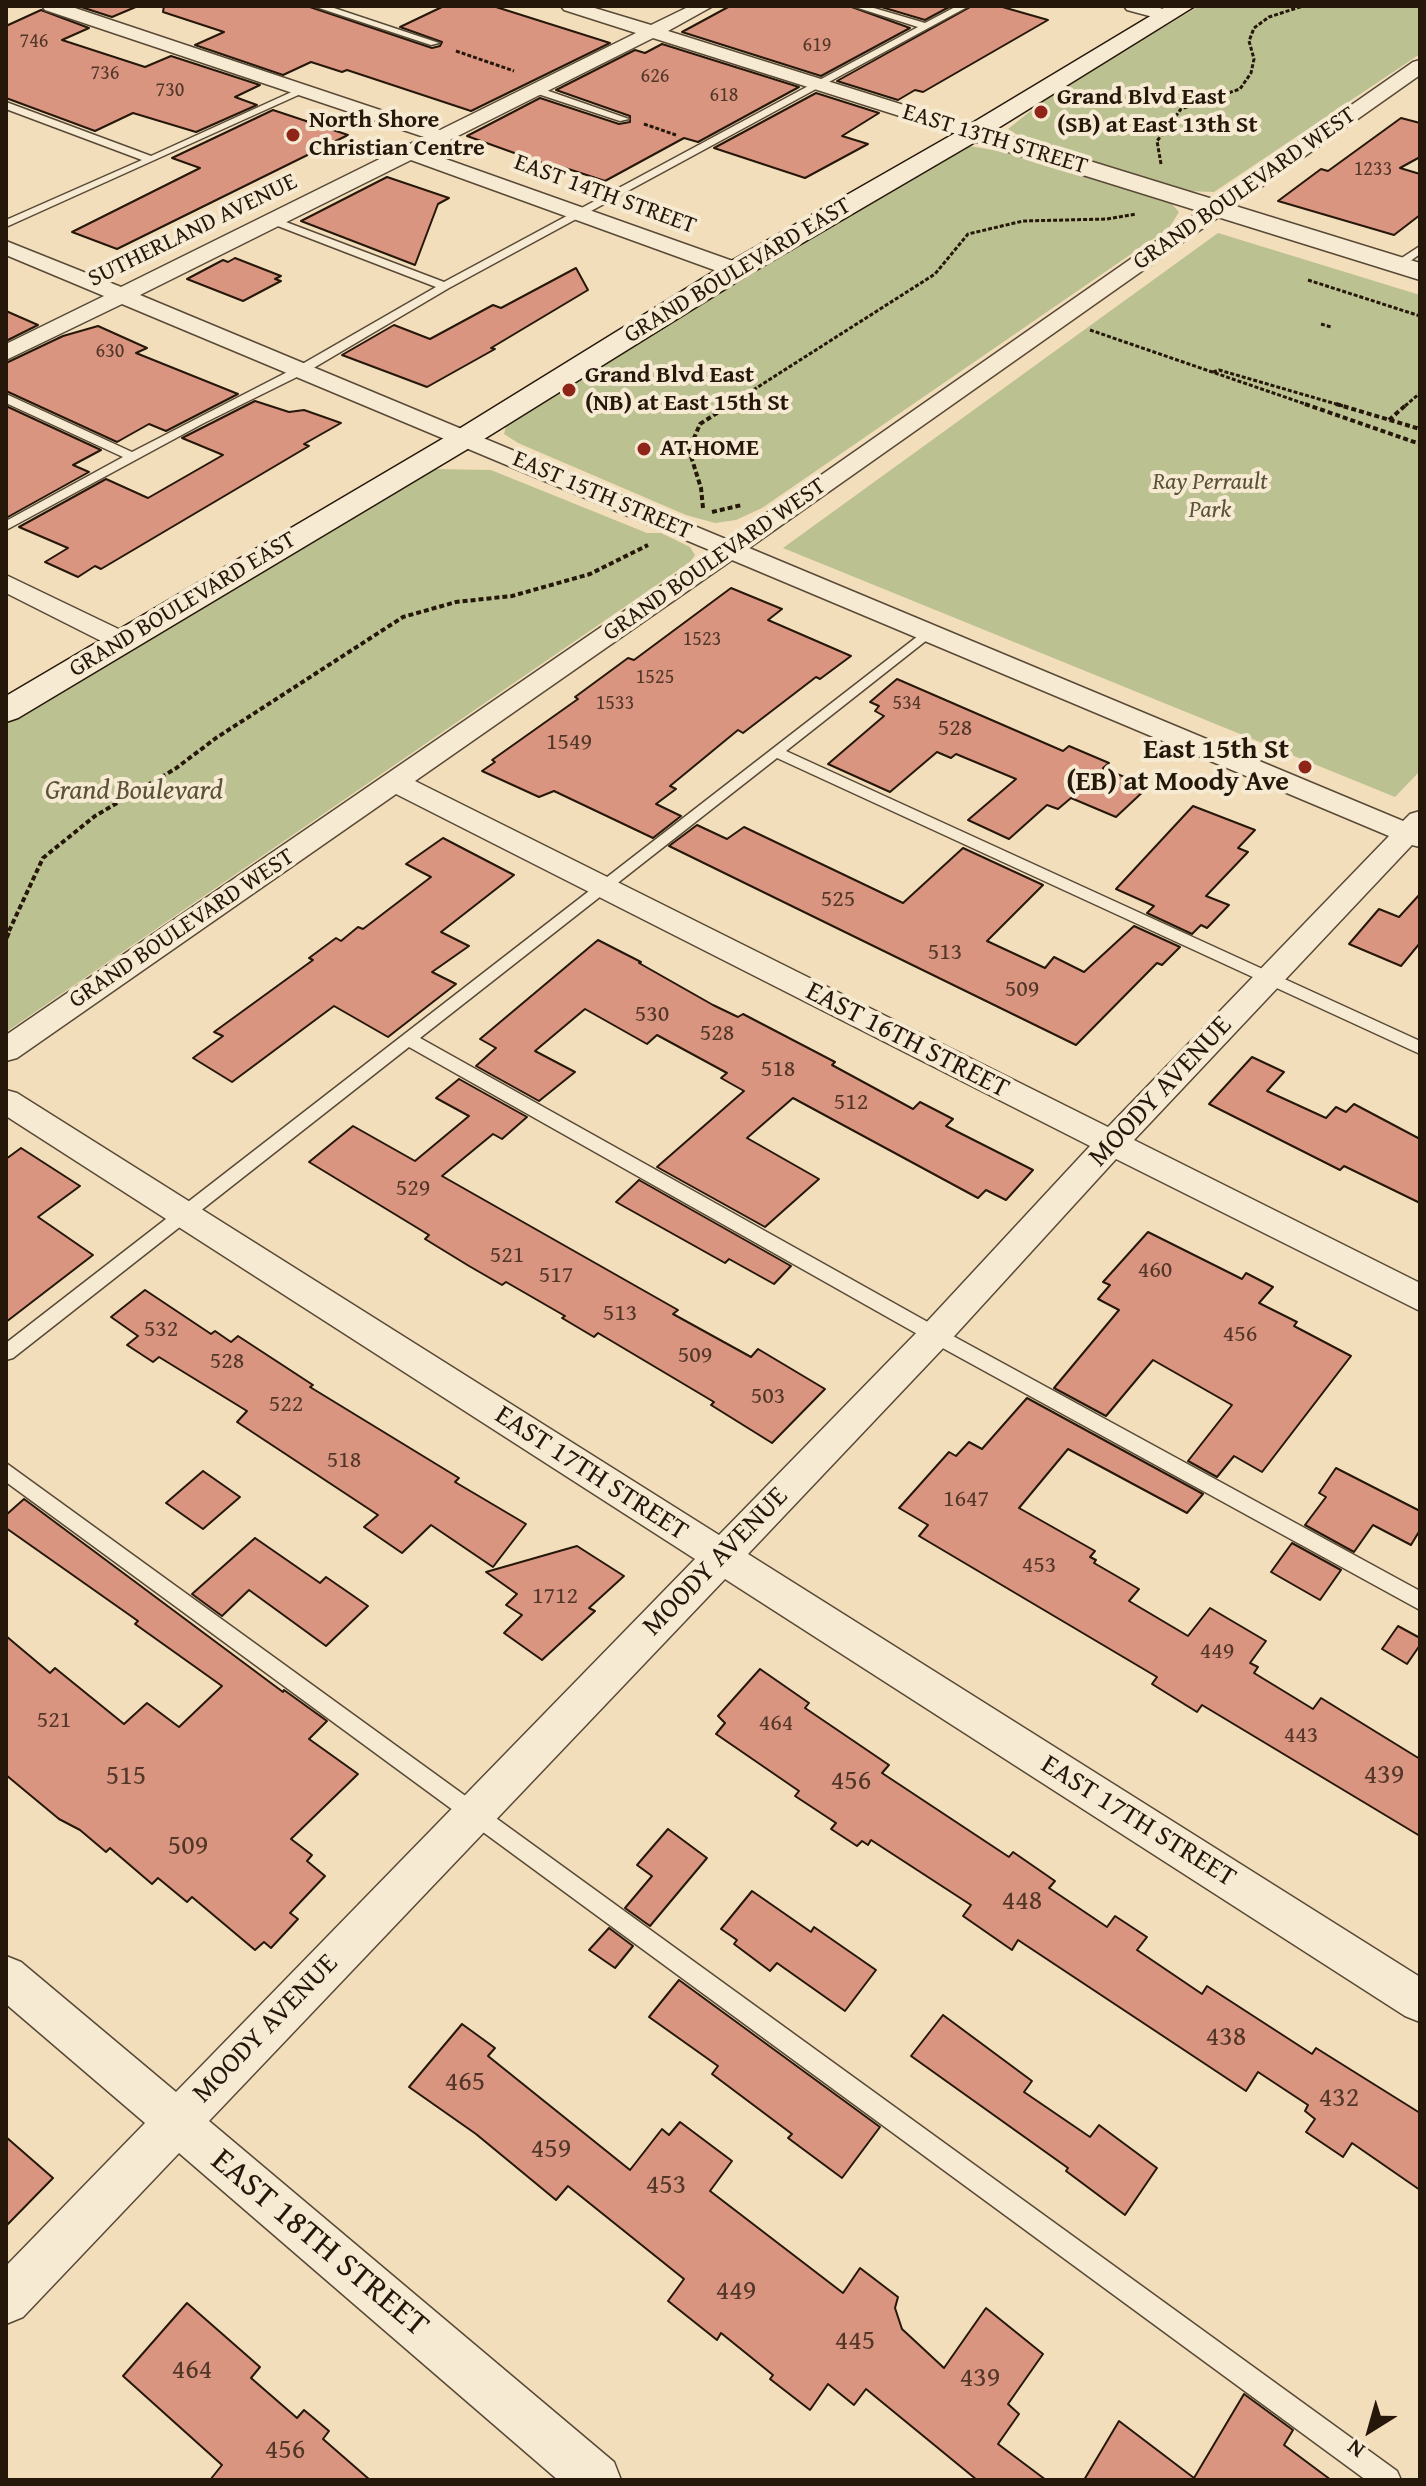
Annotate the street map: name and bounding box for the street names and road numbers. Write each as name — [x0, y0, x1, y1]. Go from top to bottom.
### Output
street label: EAST 13TH STREET — [899, 98, 1091, 182]
street label: GRAND BOULEVARD WEST — [1128, 101, 1362, 277]
street label: EAST 14TH STREET — [510, 149, 700, 241]
street label: SUTHERLAND AVENUE — [84, 168, 302, 294]
street label: GRAND BOULEVARD EAST — [619, 192, 857, 350]
street label: EAST 15TH STREET — [508, 445, 696, 547]
street label: GRAND BOULEVARD WEST — [598, 472, 832, 648]
street label: GRAND BOULEVARD EAST — [64, 526, 302, 684]
street label: GRAND BOULEVARD WEST — [64, 843, 300, 1015]
street label: EAST 16TH STREET — [800, 975, 1014, 1107]
street label: MOODY AVENUE — [1082, 1009, 1240, 1175]
street label: EAST 17TH STREET — [488, 1399, 694, 1549]
street label: MOODY AVENUE — [636, 1480, 796, 1644]
street label: EAST 17TH STREET — [1034, 1749, 1242, 1895]
street label: MOODY AVENUE — [186, 1947, 346, 2111]
street label: EAST 18TH STREET — [202, 2141, 436, 2347]

